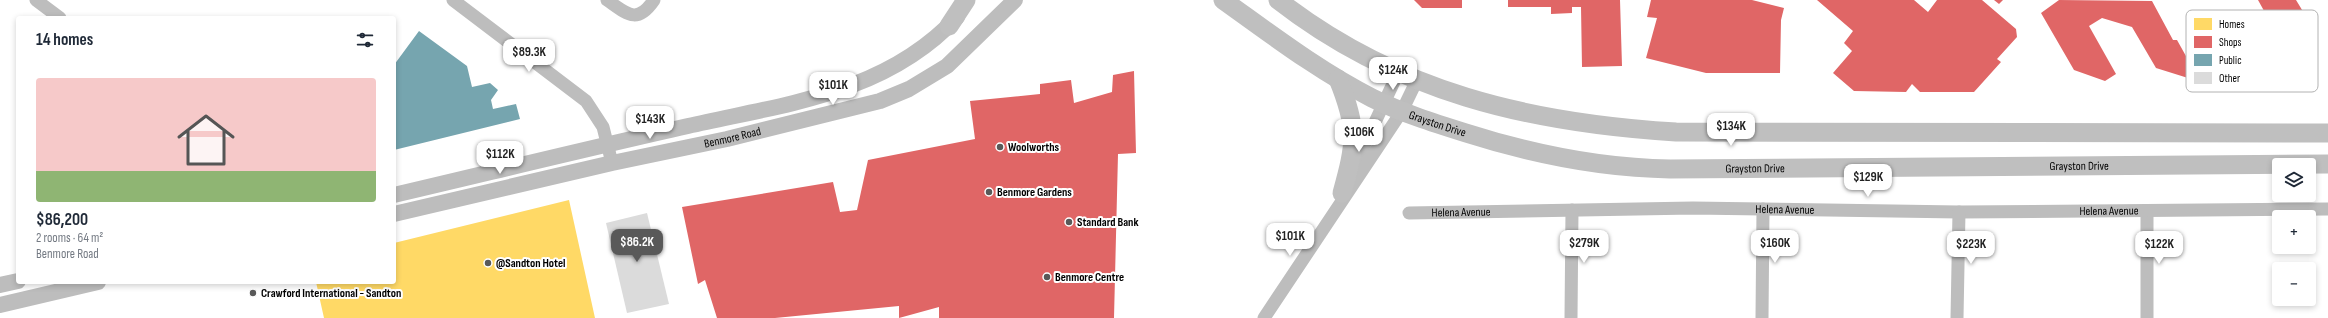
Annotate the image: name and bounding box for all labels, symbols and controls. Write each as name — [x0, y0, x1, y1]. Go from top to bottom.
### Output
legend — [2186, 10, 2318, 92]
text: Homes — [2219, 18, 2245, 31]
icon: filters — [354, 29, 376, 51]
text: 14 homes — [36, 30, 93, 50]
text: Shops — [2219, 36, 2242, 49]
pin: $89.3K — [496, 39, 562, 73]
text: $89.3K — [512, 44, 546, 60]
text: Public — [2219, 54, 2242, 67]
pin: $124K — [1365, 57, 1421, 91]
text: $124K — [1378, 62, 1408, 78]
pin: $101K — [805, 72, 861, 106]
text: Other — [2219, 72, 2240, 85]
text: $101K — [818, 77, 848, 93]
icon: home — [170, 104, 242, 176]
pin: $143K — [622, 106, 678, 140]
street label: Grayston Drive — [1407, 107, 1468, 140]
text: $143K — [635, 111, 665, 127]
pin: $134K — [1703, 113, 1759, 147]
text: $134K — [1716, 118, 1746, 134]
pin: $106K — [1331, 119, 1387, 153]
street label: Benmore Road — [703, 123, 762, 151]
text: $106K — [1344, 124, 1374, 140]
place label: Woolworths — [1008, 140, 1060, 155]
pin: $112K — [472, 141, 528, 175]
marker: Woolworths — [995, 142, 1005, 152]
text: $112K — [485, 146, 515, 162]
street label: Grayston Drive — [2049, 158, 2109, 174]
map controls — [2272, 158, 2316, 306]
button: layers — [2272, 158, 2316, 202]
street label: Grayston Drive — [1725, 161, 1785, 176]
pin: $129K — [1840, 164, 1896, 198]
text: $129K — [1853, 169, 1883, 185]
place label: Benmore Gardens — [997, 185, 1072, 200]
marker: Benmore Gardens — [984, 187, 994, 197]
street label: Helena Avenue — [1755, 201, 1815, 217]
street label: Helena Avenue — [2079, 203, 2139, 219]
street label: Helena Avenue — [1431, 204, 1491, 220]
text: $86,200 — [36, 210, 88, 230]
button: + — [2272, 210, 2316, 254]
place label: Standard Bank — [1077, 215, 1139, 230]
marker: Standard Bank — [1064, 217, 1074, 227]
pin: $101K — [1262, 223, 1318, 257]
text: $101K — [1275, 228, 1305, 244]
pin: $86.2K — [604, 229, 670, 263]
text: 2 rooms · 64 m² — [36, 230, 103, 246]
pin: $279K — [1556, 230, 1612, 264]
pin: $160K — [1747, 230, 1803, 264]
pin: $223K — [1943, 231, 1999, 265]
pin: $122K — [2131, 231, 2187, 265]
text: $86.2K — [620, 234, 654, 250]
text: $279K — [1569, 235, 1599, 251]
text: $160K — [1760, 235, 1790, 251]
text: $223K — [1956, 236, 1986, 252]
text: $122K — [2144, 236, 2174, 252]
text: Benmore Road — [36, 246, 99, 262]
place label: @Sandton Hotel — [496, 256, 566, 271]
marker: @Sandton Hotel — [483, 258, 493, 268]
button: − — [2272, 262, 2316, 306]
place label: Benmore Centre — [1055, 270, 1124, 285]
marker: Benmore Centre — [1042, 272, 1052, 282]
place label: Crawford International - Sandton — [261, 286, 401, 301]
marker: Crawford International - Sandton — [248, 288, 258, 298]

